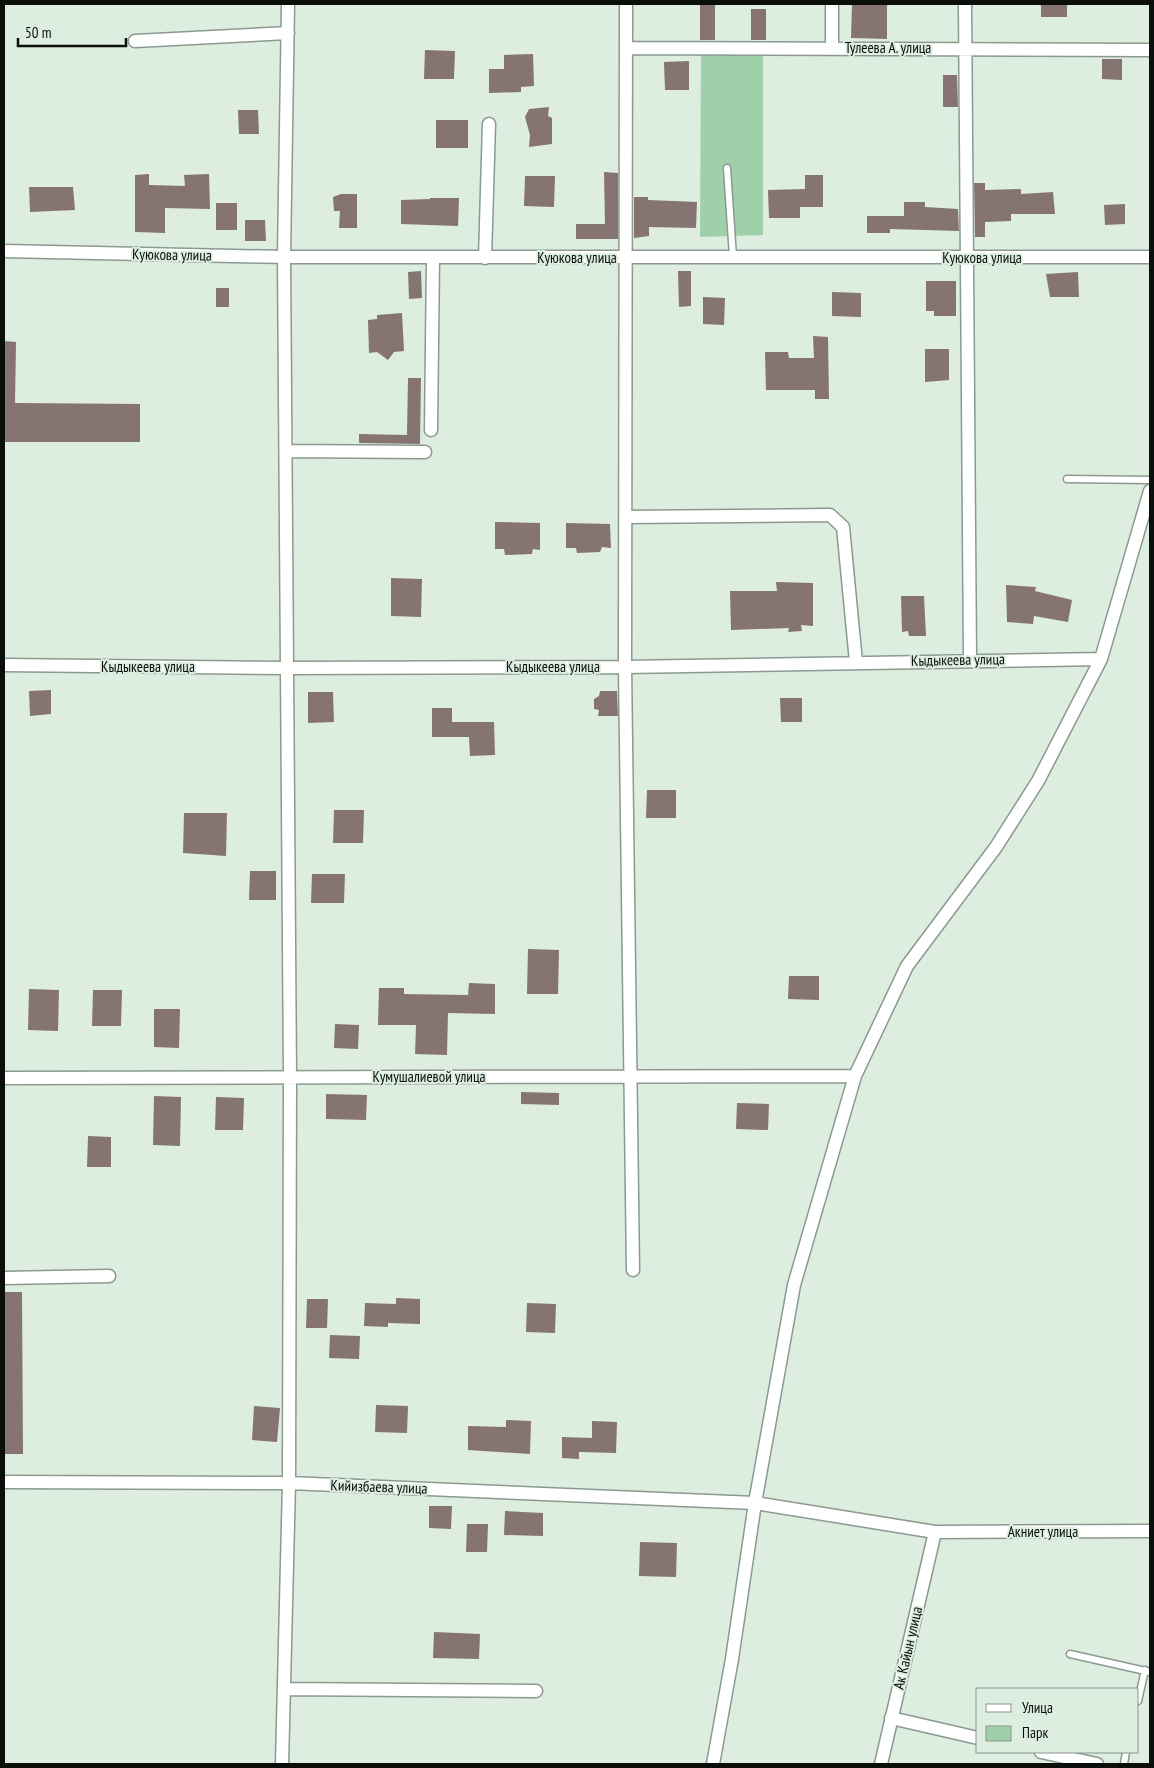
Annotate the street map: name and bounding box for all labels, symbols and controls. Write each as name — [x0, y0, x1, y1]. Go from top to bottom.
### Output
scale bar — [18, 15, 125, 47]
text: 50 m — [25, 23, 51, 42]
street label: Тулеева А. улица — [845, 38, 931, 57]
street label: Куюкова улица — [132, 244, 212, 265]
street label: Куюкова улица — [537, 248, 617, 267]
street label: Куюкова улица — [942, 248, 1022, 267]
street label: Кыдыкеева улица — [911, 649, 1005, 670]
street label: Кыдыкеева улица — [101, 657, 195, 676]
street label: Кыдыкеева улица — [506, 657, 600, 676]
street label: Кумушалиевой улица — [372, 1067, 486, 1086]
street label: Кийизбаева улица — [330, 1475, 428, 1498]
street label: Акниет улица — [1008, 1522, 1078, 1541]
street label: Ак Кайын улица — [889, 1605, 926, 1691]
legend — [976, 1688, 1139, 1753]
text: Улица — [1022, 1698, 1053, 1717]
text: Парк — [1022, 1723, 1048, 1742]

